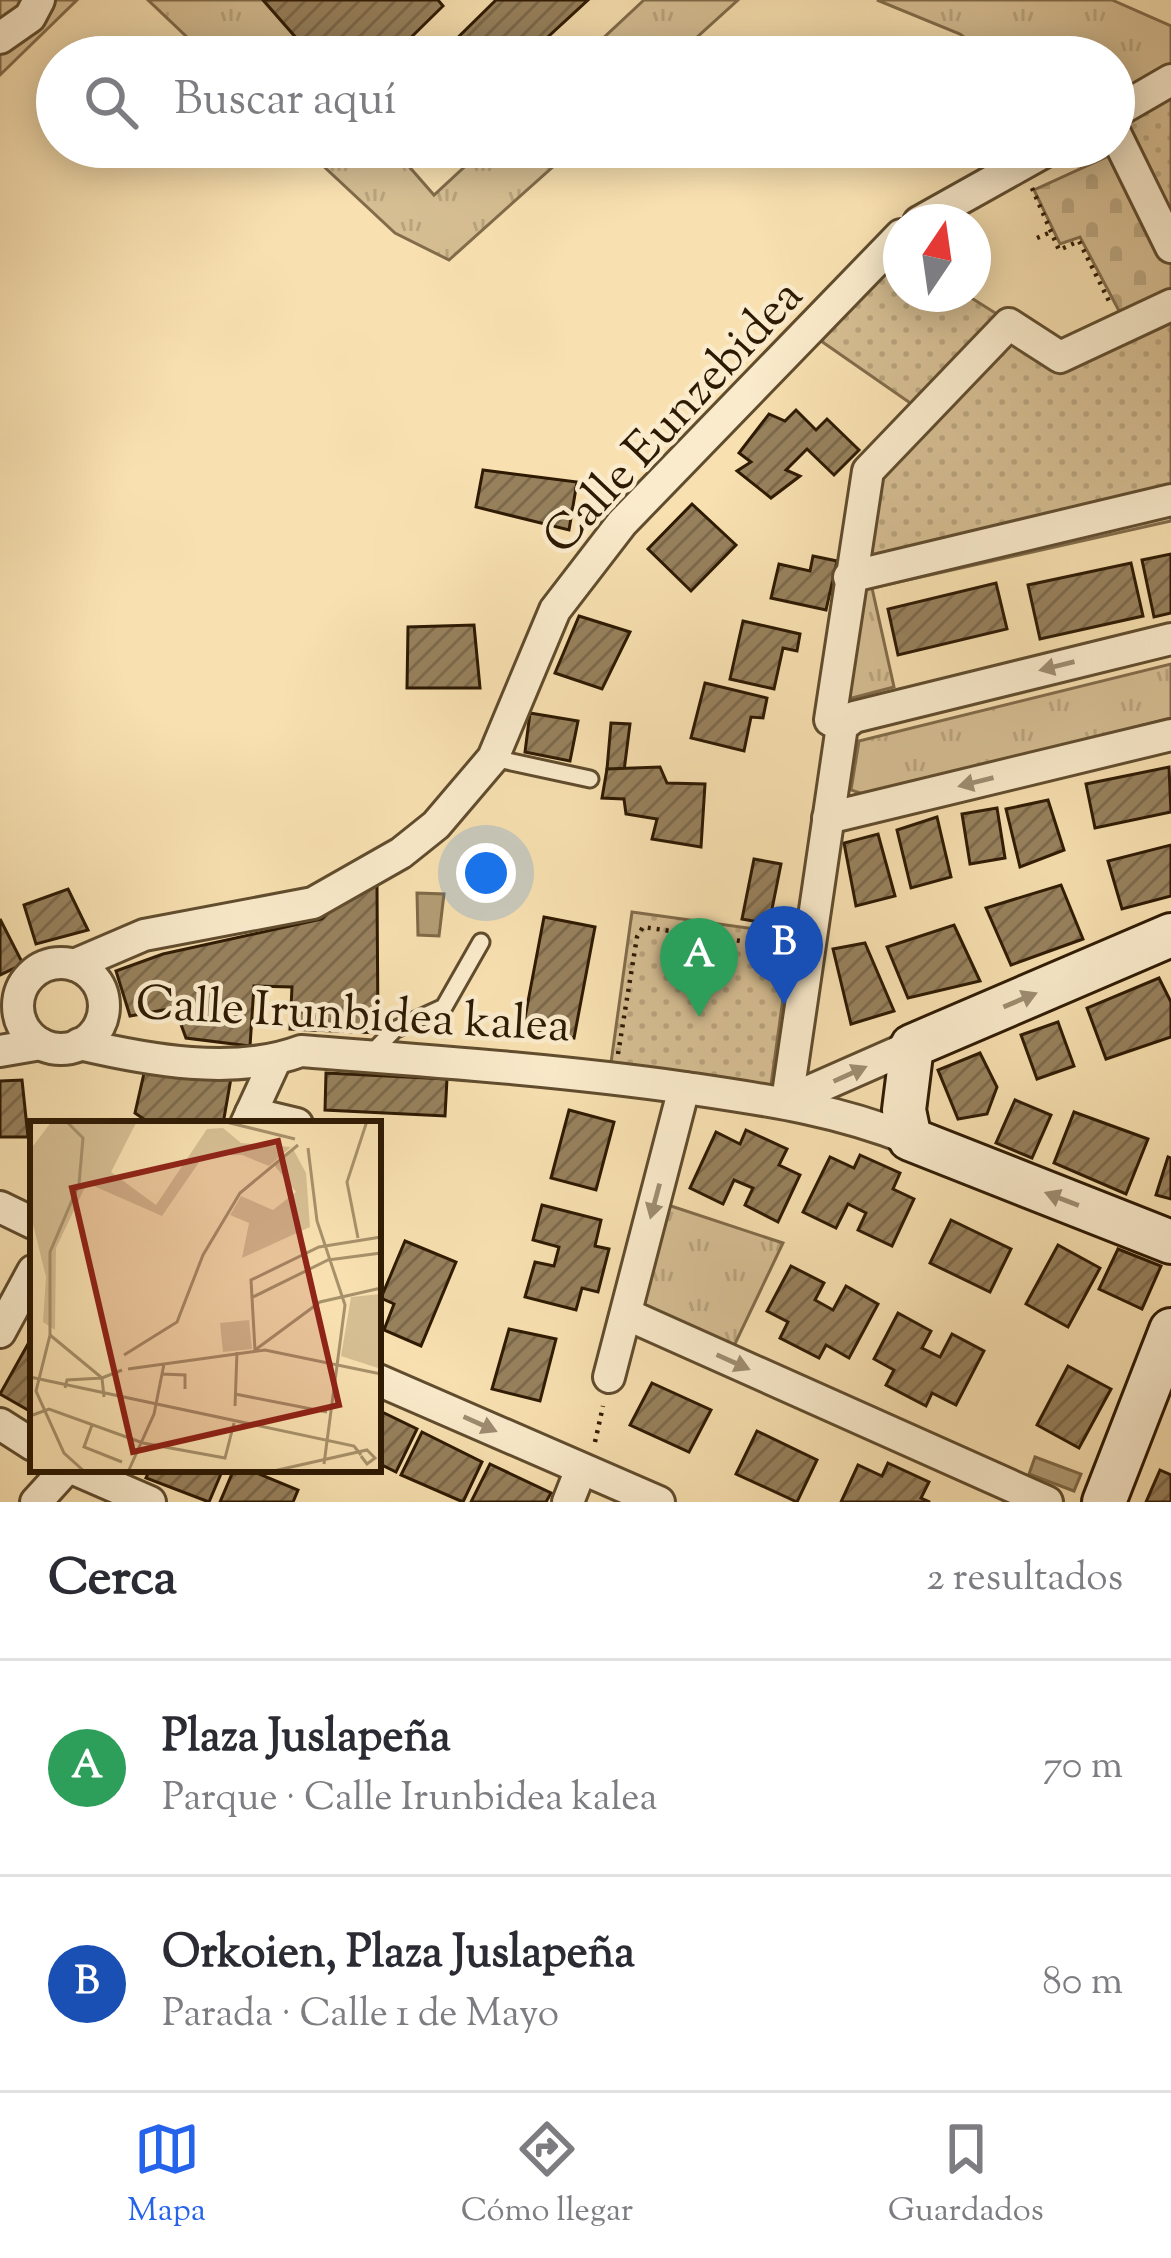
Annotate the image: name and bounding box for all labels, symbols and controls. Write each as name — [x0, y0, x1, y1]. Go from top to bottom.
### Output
search box — [36, 36, 1135, 168]
icon: search — [78, 69, 144, 135]
text: Buscar aquí — [174, 70, 396, 135]
north arrow — [883, 204, 991, 312]
street label: Calle Eunzebidea — [529, 265, 821, 572]
one-way arrow — [1038, 657, 1075, 676]
one-way arrow — [957, 773, 994, 792]
your location — [456, 843, 516, 903]
pin: B — [745, 906, 823, 1005]
pin: A — [660, 918, 738, 1017]
street label: Calle Irunbidea kalea — [134, 972, 572, 1063]
one-way arrow — [1003, 989, 1038, 1009]
one-way arrow — [832, 1063, 867, 1083]
inset map — [30, 1121, 381, 1472]
one-way arrow — [645, 1183, 664, 1220]
one-way arrow — [1044, 1189, 1080, 1208]
one-way arrow — [715, 1352, 750, 1372]
one-way arrow — [462, 1415, 497, 1435]
text: Cerca — [48, 1544, 177, 1617]
text: 2 resultados — [926, 1552, 1123, 1608]
text: Plaza Juslapeña — [162, 1707, 451, 1772]
text: A — [71, 1740, 103, 1796]
text: 70 m — [1043, 1740, 1123, 1796]
text: Parque · Calle Irunbidea kalea — [162, 1772, 657, 1828]
text: Orkoien, Plaza Juslapeña — [162, 1923, 635, 1988]
text: B — [75, 1956, 99, 2012]
text: 80 m — [1042, 1956, 1123, 2012]
text: Parada · Calle 1 de Mayo — [162, 1988, 559, 2044]
tab: Mapa — [127, 2116, 206, 2236]
tab: Cómo llegar — [461, 2116, 633, 2236]
tab: Guardados — [888, 2116, 1044, 2236]

